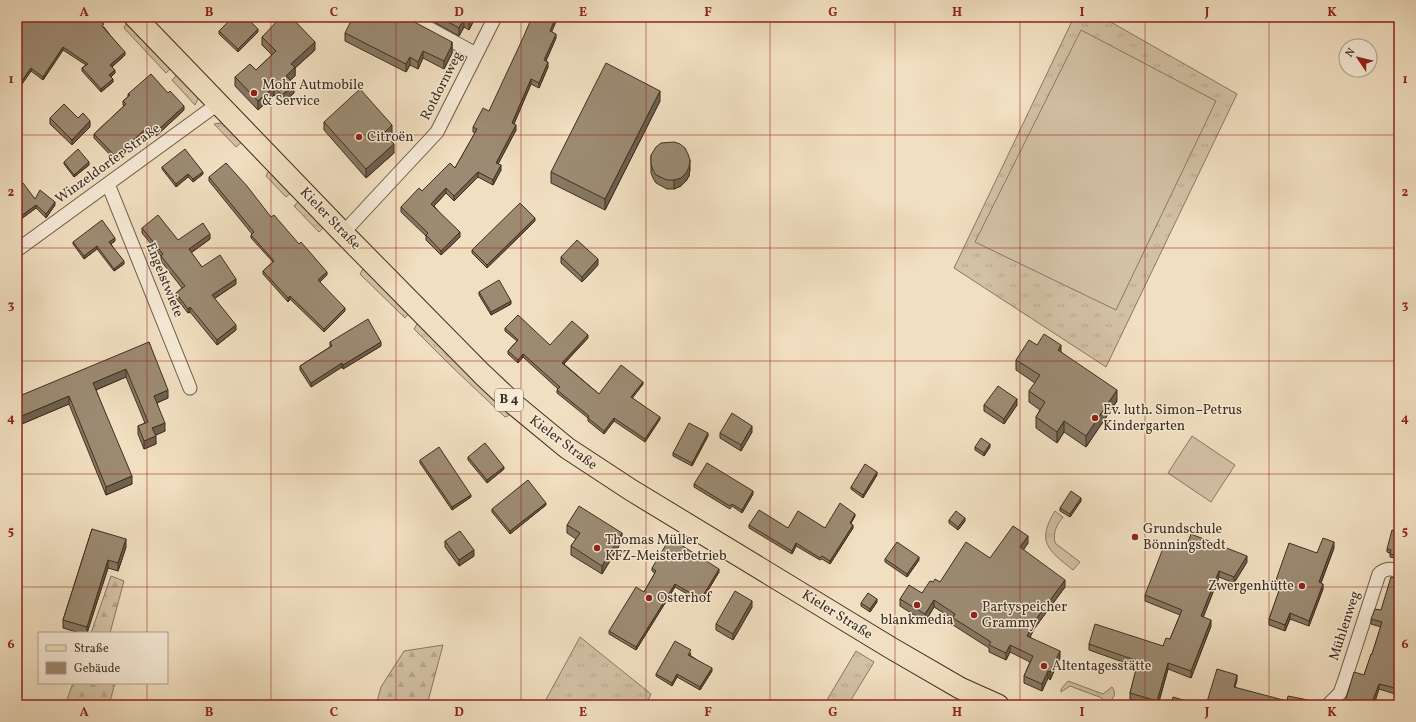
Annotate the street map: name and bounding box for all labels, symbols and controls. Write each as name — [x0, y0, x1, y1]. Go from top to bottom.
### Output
text: A — [79, 4, 89, 22]
text: B — [205, 4, 214, 22]
text: C — [330, 4, 338, 22]
text: D — [454, 4, 464, 22]
text: E — [579, 4, 587, 22]
text: F — [704, 4, 712, 22]
text: G — [828, 4, 838, 22]
text: H — [952, 4, 962, 22]
text: I — [1080, 4, 1085, 22]
text: J — [1204, 4, 1210, 22]
text: K — [1327, 4, 1337, 22]
north arrow — [1338, 38, 1378, 78]
text: N — [1343, 46, 1359, 61]
street label: Rotdornweg — [417, 48, 467, 124]
text: 1 — [8, 71, 14, 89]
text: 1 — [1402, 71, 1408, 89]
place label: Mohr Autmobile & Service — [262, 76, 364, 111]
marker: Mohr Autmobile & Service — [249, 88, 259, 98]
street label: Winzeldorfer Straße — [52, 119, 165, 209]
place label: Citroën — [367, 128, 414, 147]
marker: Citroën — [354, 132, 364, 142]
text: 2 — [8, 184, 15, 202]
street label: Kieler Straße — [295, 184, 365, 255]
text: 2 — [1402, 184, 1409, 202]
street label: Engelstwiete — [140, 240, 188, 320]
text: 3 — [8, 297, 15, 315]
text: 3 — [1402, 297, 1409, 315]
road number: B 4 — [495, 389, 523, 411]
place label: Ev. luth. Simon–Petrus Kindergarten — [1103, 401, 1242, 436]
text: 4 — [7, 410, 15, 428]
text: 4 — [1401, 410, 1409, 428]
street label: Kieler Straße — [525, 411, 601, 475]
marker: Ev. luth. Simon–Petrus Kindergarten — [1090, 413, 1100, 423]
place label: Grundschule Bönningstedt — [1143, 520, 1226, 555]
text: 5 — [8, 523, 14, 541]
text: 5 — [1402, 523, 1408, 541]
place label: Thomas Müller KFZ-Meisterbetrieb — [605, 531, 727, 566]
marker: Grundschule Bönningstedt — [1130, 532, 1140, 542]
marker: Thomas Müller KFZ-Meisterbetrieb — [592, 543, 602, 553]
place label: Zwergenhütte — [1208, 577, 1294, 596]
marker: Zwergenhütte — [1297, 581, 1307, 591]
street label: Kieler Straße — [798, 586, 876, 645]
place label: Osterhof — [657, 589, 712, 608]
street label: Mühlenweg — [1325, 589, 1365, 663]
marker: Osterhof — [644, 593, 654, 603]
place label: Partyspeicher Grammy — [982, 598, 1067, 633]
marker: blankmedia — [912, 600, 922, 610]
marker: Partyspeicher Grammy — [969, 610, 979, 620]
place label: blankmedia — [881, 611, 953, 630]
legend — [38, 632, 168, 684]
text: 6 — [7, 636, 15, 654]
text: 6 — [1401, 636, 1409, 654]
text: Straße — [74, 641, 109, 657]
place label: Altentagesstätte — [1052, 657, 1152, 676]
text: Gebäude — [74, 661, 121, 677]
marker: Altentagesstätte — [1039, 661, 1049, 671]
text: A — [79, 704, 89, 722]
text: B — [205, 704, 214, 722]
text: C — [330, 704, 338, 722]
text: D — [454, 704, 464, 722]
text: E — [579, 704, 587, 722]
text: F — [704, 704, 712, 722]
text: G — [828, 704, 838, 722]
text: H — [952, 704, 962, 722]
text: I — [1080, 704, 1085, 722]
text: J — [1204, 704, 1210, 722]
text: K — [1327, 704, 1337, 722]

